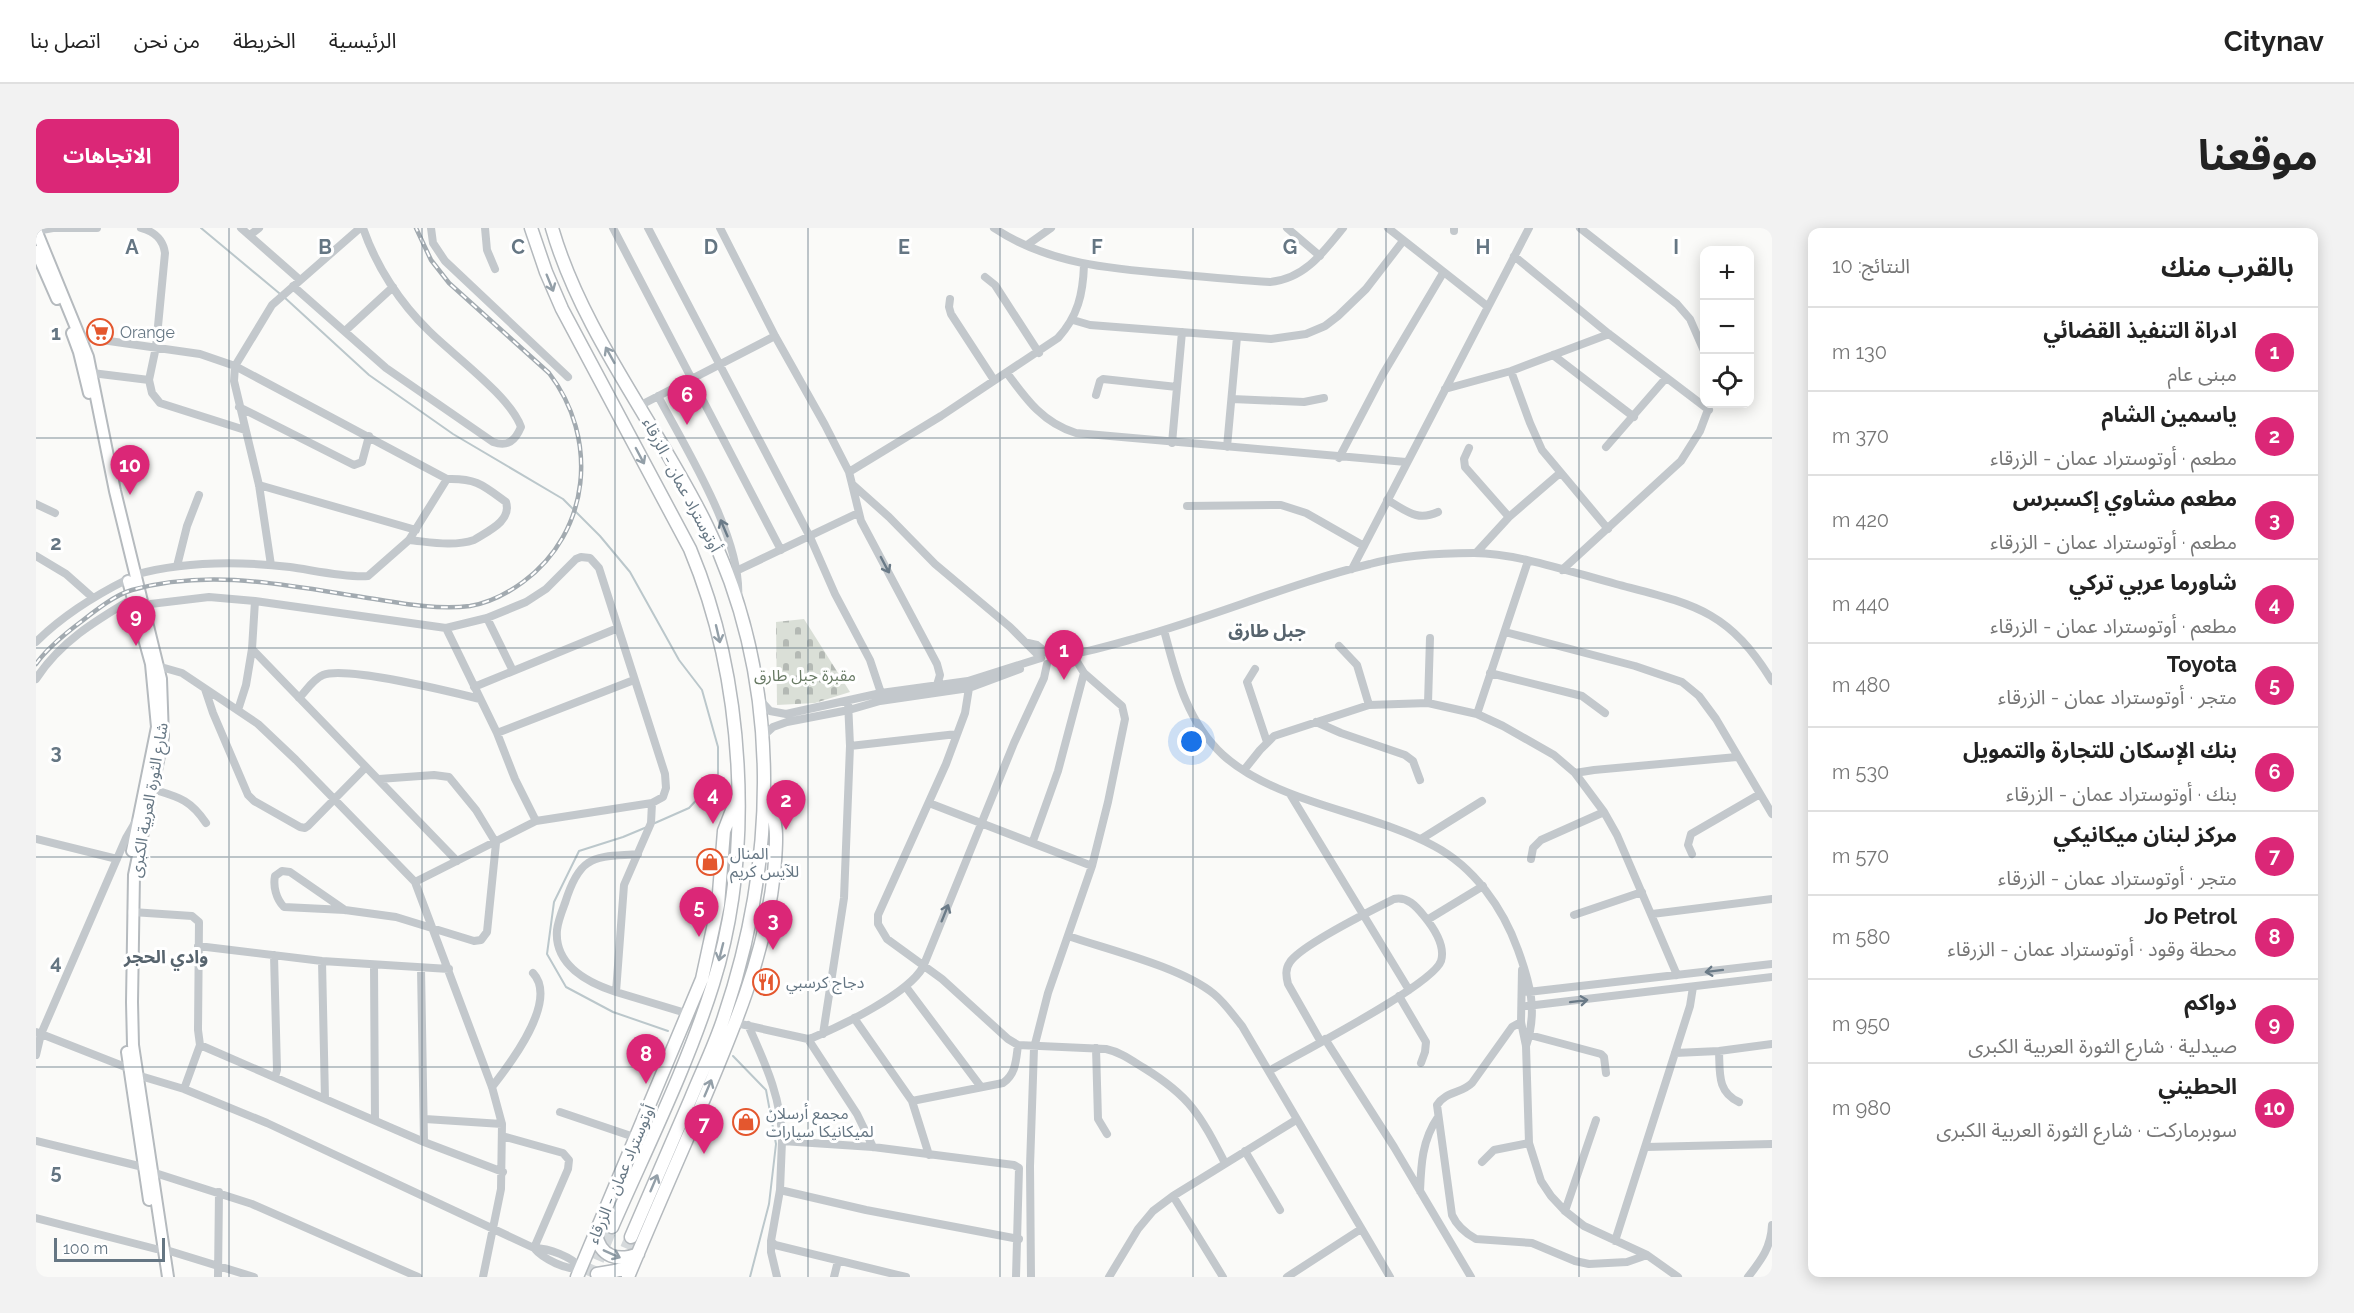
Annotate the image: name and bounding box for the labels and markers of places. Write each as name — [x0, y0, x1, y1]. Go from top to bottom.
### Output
supermarket icon: Orange — [85, 317, 115, 347]
place label: Orange — [120, 323, 175, 342]
pin: 6 — [668, 376, 706, 425]
pin: 10 — [110, 446, 149, 495]
pin: 9 — [116, 596, 156, 646]
pin: 1 — [1044, 630, 1084, 680]
pin: 4 — [694, 774, 732, 824]
pin: 2 — [766, 780, 806, 830]
place label: المنال للآيس كريم — [730, 844, 799, 884]
shop icon: المنال للآيس كريم — [695, 847, 725, 877]
pin: 5 — [680, 888, 718, 937]
pin: 3 — [754, 900, 792, 950]
restaurant icon: دجاج كرسبي — [751, 967, 781, 997]
place label: دجاج كرسبي — [786, 973, 864, 995]
pin: 8 — [626, 1034, 666, 1084]
place label: مجمع أرسلان لميكانيكا سيارات — [766, 1103, 874, 1141]
pin: 7 — [684, 1104, 724, 1154]
shop icon: مجمع أرسلان لميكانيكا سيارات — [731, 1107, 761, 1137]

